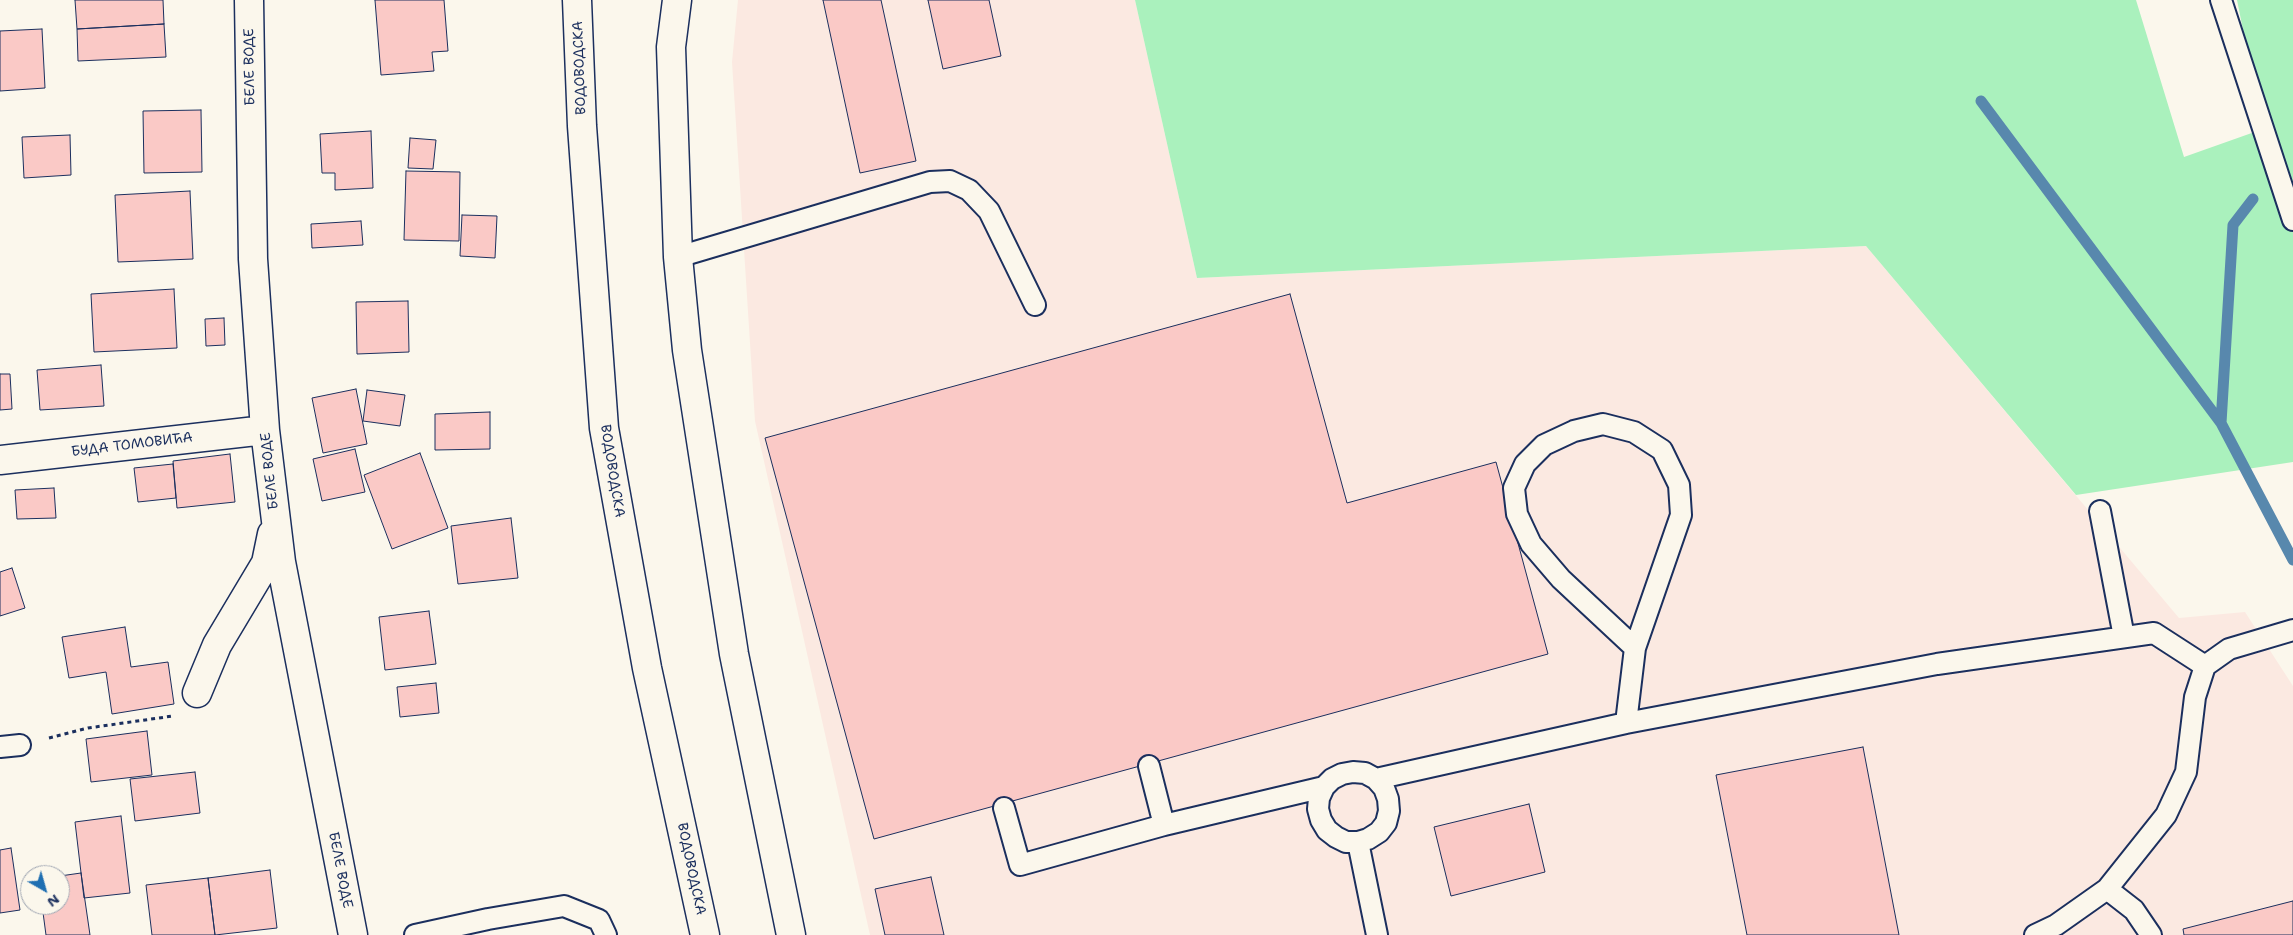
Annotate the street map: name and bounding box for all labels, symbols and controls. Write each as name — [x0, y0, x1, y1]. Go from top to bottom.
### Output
street label: ВОДОВОДСКА — [570, 21, 590, 115]
street label: БЕЛЕ ВОДЕ — [241, 28, 259, 106]
street label: ВОДОВОДСКА — [596, 423, 628, 519]
street label: БУДА ТОМОВИЋА — [70, 429, 194, 461]
street label: БЕЛЕ ВОДЕ — [258, 432, 282, 510]
street label: ВОДОВОДСКА — [673, 821, 709, 917]
street label: БЕЛЕ ВОДЕ — [324, 830, 356, 910]
north arrow — [20, 865, 70, 915]
text: N — [44, 891, 64, 912]

